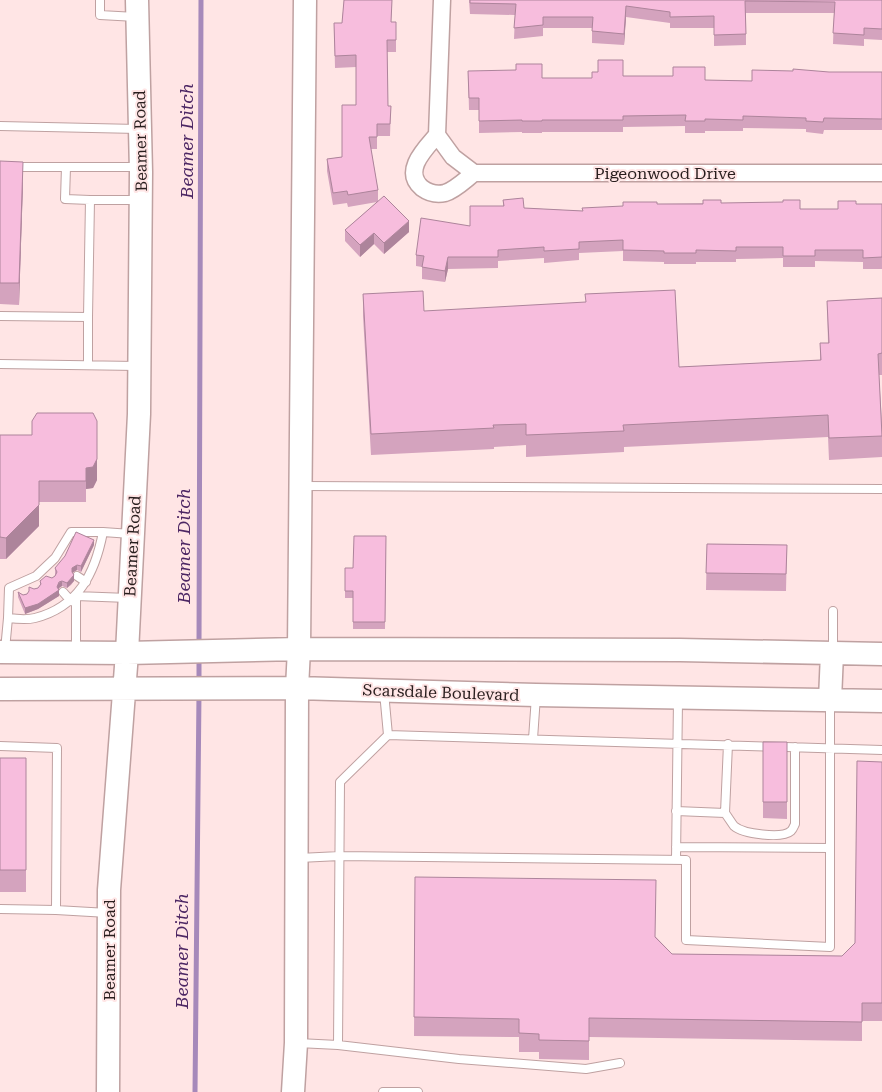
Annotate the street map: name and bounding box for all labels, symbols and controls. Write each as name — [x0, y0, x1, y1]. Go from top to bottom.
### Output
water label: Beamer Ditch — [176, 83, 197, 200]
street label: Beamer Road — [130, 90, 151, 192]
street label: Pigeonwood Drive — [594, 164, 736, 183]
water label: Beamer Ditch — [173, 488, 194, 605]
street label: Beamer Road — [120, 495, 145, 597]
street label: Scarsdale Boulevard — [362, 680, 520, 705]
water label: Beamer Ditch — [171, 893, 192, 1010]
street label: Beamer Road — [100, 899, 119, 1001]

